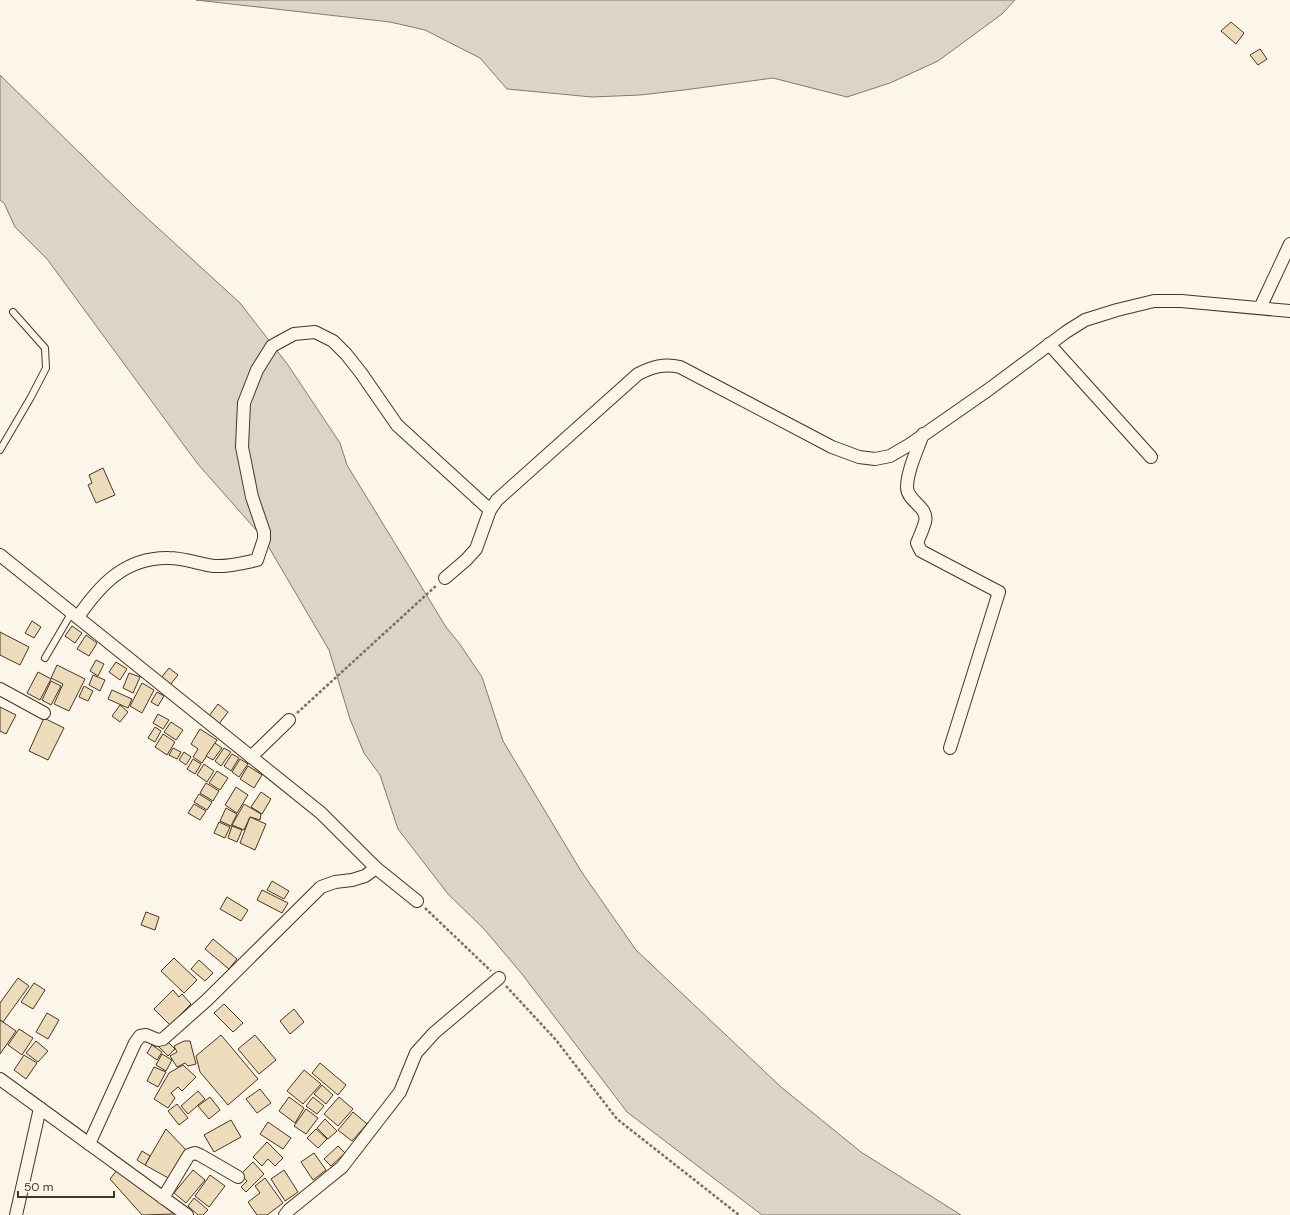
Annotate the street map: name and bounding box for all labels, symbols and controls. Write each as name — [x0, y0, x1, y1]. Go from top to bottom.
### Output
scale bar — [18, 1173, 114, 1199]
text: 50 m — [24, 1179, 53, 1195]

